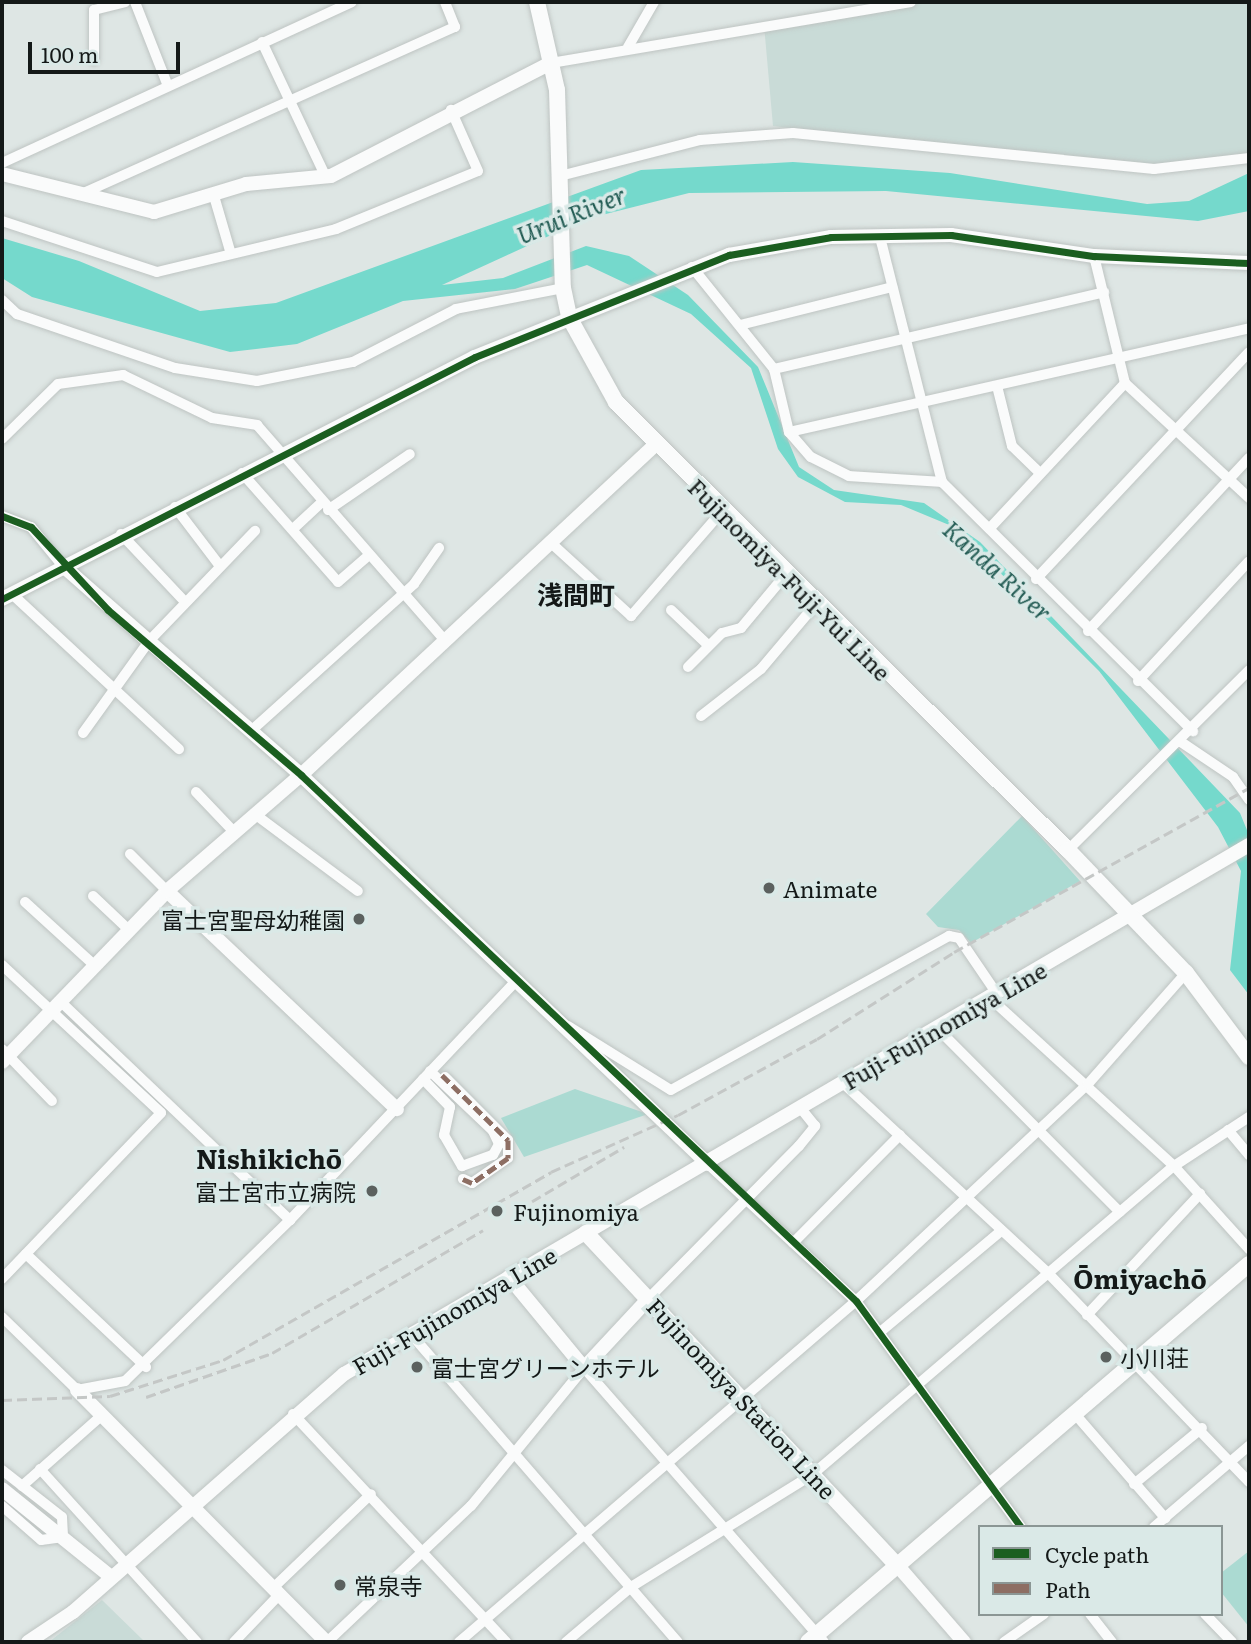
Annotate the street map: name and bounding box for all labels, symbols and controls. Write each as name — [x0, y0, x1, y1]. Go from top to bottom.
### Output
scale bar — [32, 28, 184, 72]
text: 100 m — [41, 38, 98, 69]
water label: Urui River — [512, 179, 630, 249]
street label: Fujinomiya-Fuji-Yui Line — [683, 472, 897, 686]
water label: Kanda River — [938, 514, 1058, 626]
district label: 浅間町 — [537, 578, 615, 610]
place label: Animate — [783, 874, 877, 902]
marker: Animate — [761, 880, 777, 896]
place label: 富士宮聖母幼稚園 — [161, 905, 345, 933]
marker: 富士宮聖母幼稚園 — [351, 911, 367, 927]
street label: Fuji-Fujinomiya Line — [837, 955, 1051, 1095]
district label: Nishikichō — [196, 1142, 342, 1174]
place label: 富士宮市立病院 — [195, 1177, 356, 1205]
marker: 富士宮市立病院 — [362, 1181, 382, 1201]
place label: Fujinomiya — [513, 1197, 639, 1225]
marker: Fujinomiya — [487, 1201, 507, 1221]
street label: Fuji-Fujinomiya Line — [347, 1240, 561, 1380]
district label: Ōmiyachō — [1073, 1262, 1207, 1294]
street label: Fujinomiya Station Line — [642, 1292, 842, 1504]
place label: 小川荘 — [1120, 1343, 1189, 1371]
marker: 小川荘 — [1098, 1349, 1114, 1365]
place label: 富士宮グリーンホテル — [431, 1353, 661, 1381]
marker: 富士宮グリーンホテル — [409, 1359, 425, 1375]
legend — [978, 1525, 1223, 1616]
text: Cycle path — [1045, 1538, 1149, 1569]
place label: 常泉寺 — [354, 1571, 423, 1599]
text: Path — [1045, 1573, 1091, 1604]
marker: 常泉寺 — [332, 1577, 348, 1593]

